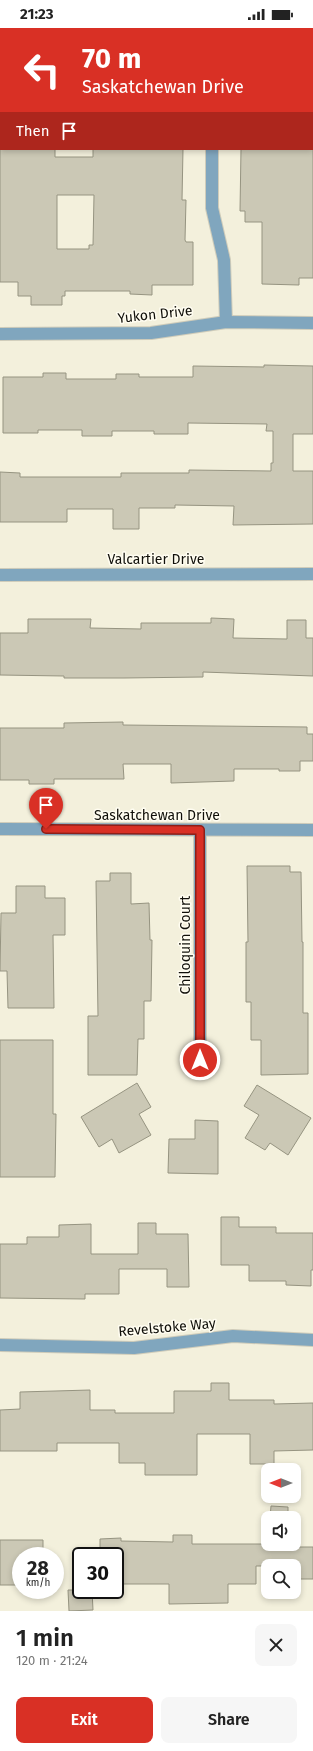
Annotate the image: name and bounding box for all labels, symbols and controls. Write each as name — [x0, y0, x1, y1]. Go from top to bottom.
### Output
text: 21:23 — [20, 5, 53, 23]
text: 70 m — [82, 42, 141, 75]
icon: left — [16, 44, 68, 96]
text: Saskatchewan Drive — [82, 76, 244, 98]
icon: arrive — [58, 120, 80, 142]
text: Then — [16, 122, 50, 140]
street label: Yukon Drive — [117, 302, 193, 327]
street label: Valcartier Drive — [108, 551, 204, 568]
pin — [29, 788, 63, 829]
icon: arrive — [35, 794, 57, 816]
street label: Saskatchewan Drive — [94, 807, 220, 824]
street label: Chiloquin Court — [177, 895, 194, 994]
position arrow — [179, 1039, 221, 1081]
street label: Revelstoke Way — [118, 1315, 217, 1340]
north arrow — [261, 1463, 301, 1503]
map controls — [261, 1463, 301, 1599]
button: sound — [261, 1511, 301, 1551]
speed limit sign: 30 — [72, 1547, 124, 1599]
text: 28 — [27, 1556, 49, 1580]
button: search — [261, 1559, 301, 1599]
text: km/h — [26, 1577, 50, 1589]
text: 1 min — [16, 1624, 74, 1652]
button: close — [255, 1624, 297, 1666]
text: 120 m · 21:24 — [16, 1653, 88, 1668]
button: Exit — [16, 1697, 153, 1743]
button: Share — [161, 1697, 297, 1743]

